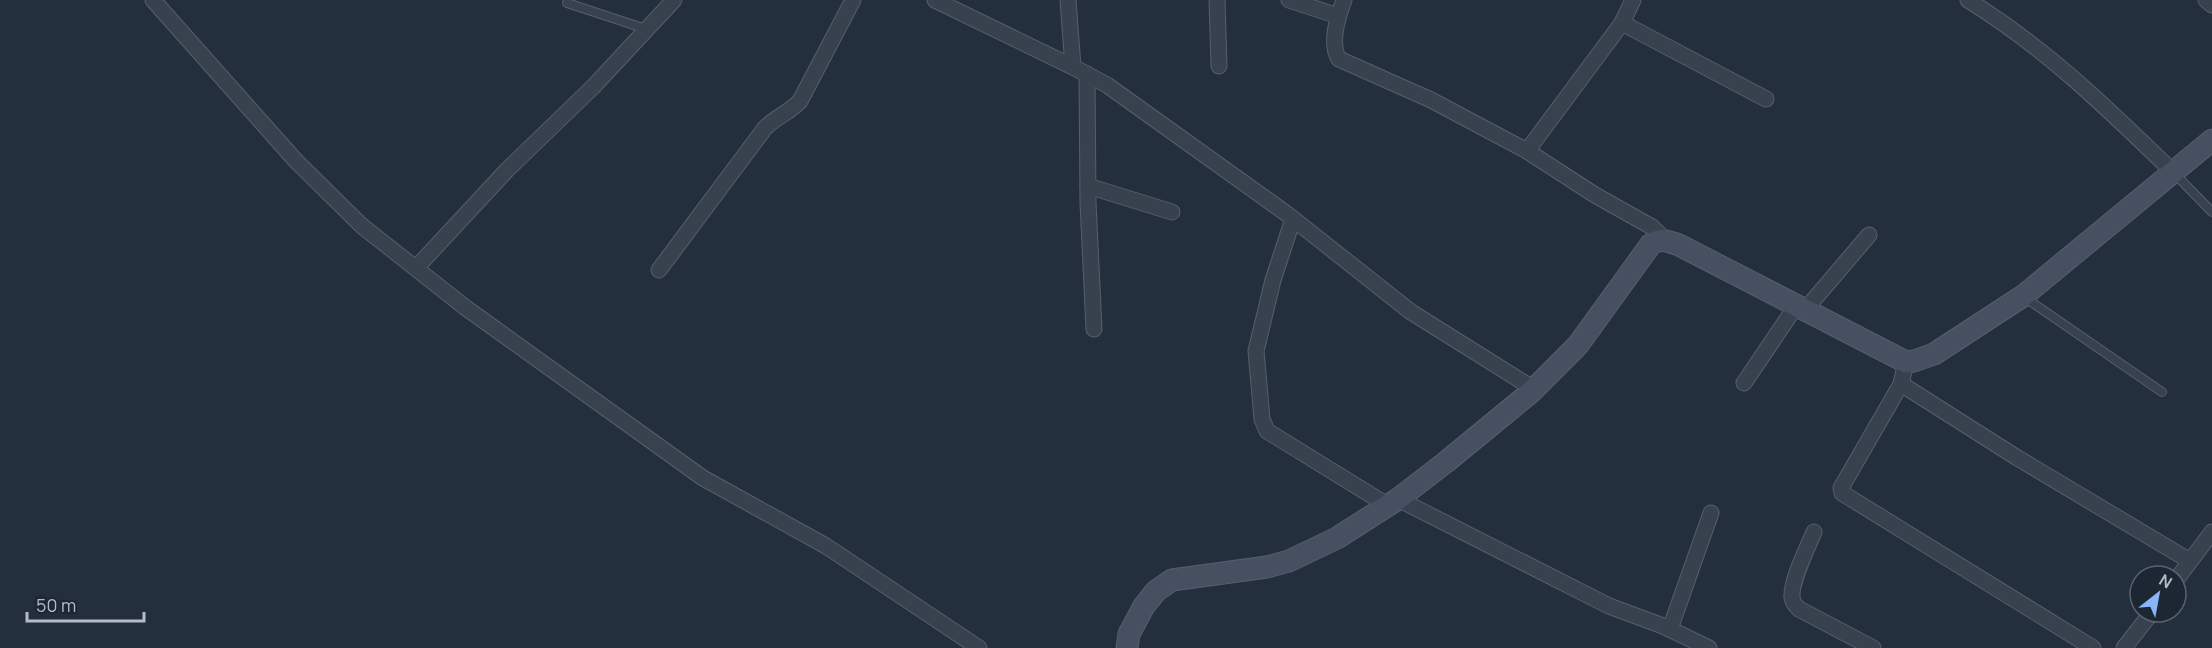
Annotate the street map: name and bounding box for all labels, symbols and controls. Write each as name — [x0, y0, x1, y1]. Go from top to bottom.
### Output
north arrow — [2128, 564, 2188, 624]
text: N — [2155, 569, 2176, 594]
scale bar — [27, 585, 144, 623]
text: 50 m — [36, 593, 76, 617]

